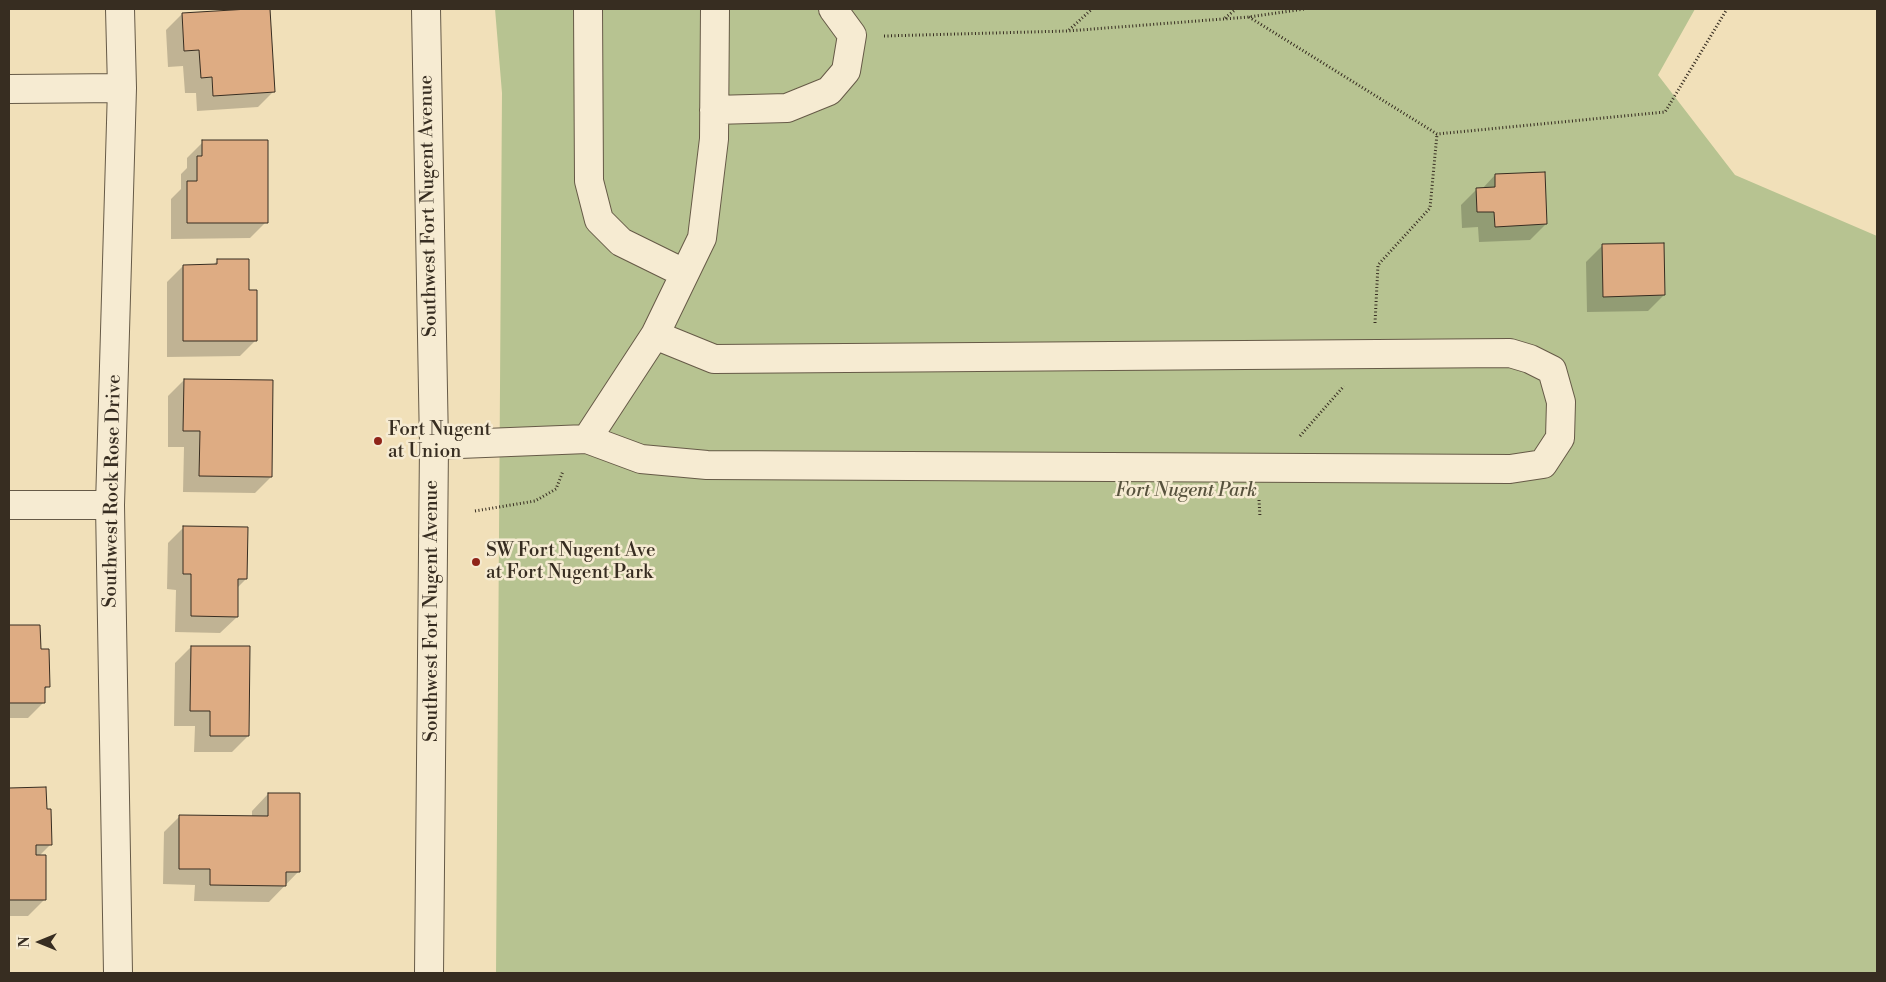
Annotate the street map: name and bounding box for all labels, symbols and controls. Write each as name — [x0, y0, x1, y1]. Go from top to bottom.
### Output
street label: Southwest Fort Nugent Avenue — [415, 75, 443, 337]
street label: Southwest Rock Rose Drive — [100, 374, 126, 608]
place label: Fort Nugent at Union — [388, 419, 491, 463]
marker: Fort Nugent at Union — [372, 435, 384, 447]
street label: Southwest Fort Nugent Avenue — [421, 480, 443, 742]
park label: Fort Nugent Park — [1115, 480, 1257, 502]
place label: SW Fort Nugent Ave at Fort Nugent Park — [486, 540, 656, 584]
marker: SW Fort Nugent Ave at Fort Nugent Park — [470, 556, 482, 568]
north arrow — [15, 917, 65, 967]
text: N — [16, 936, 34, 948]

